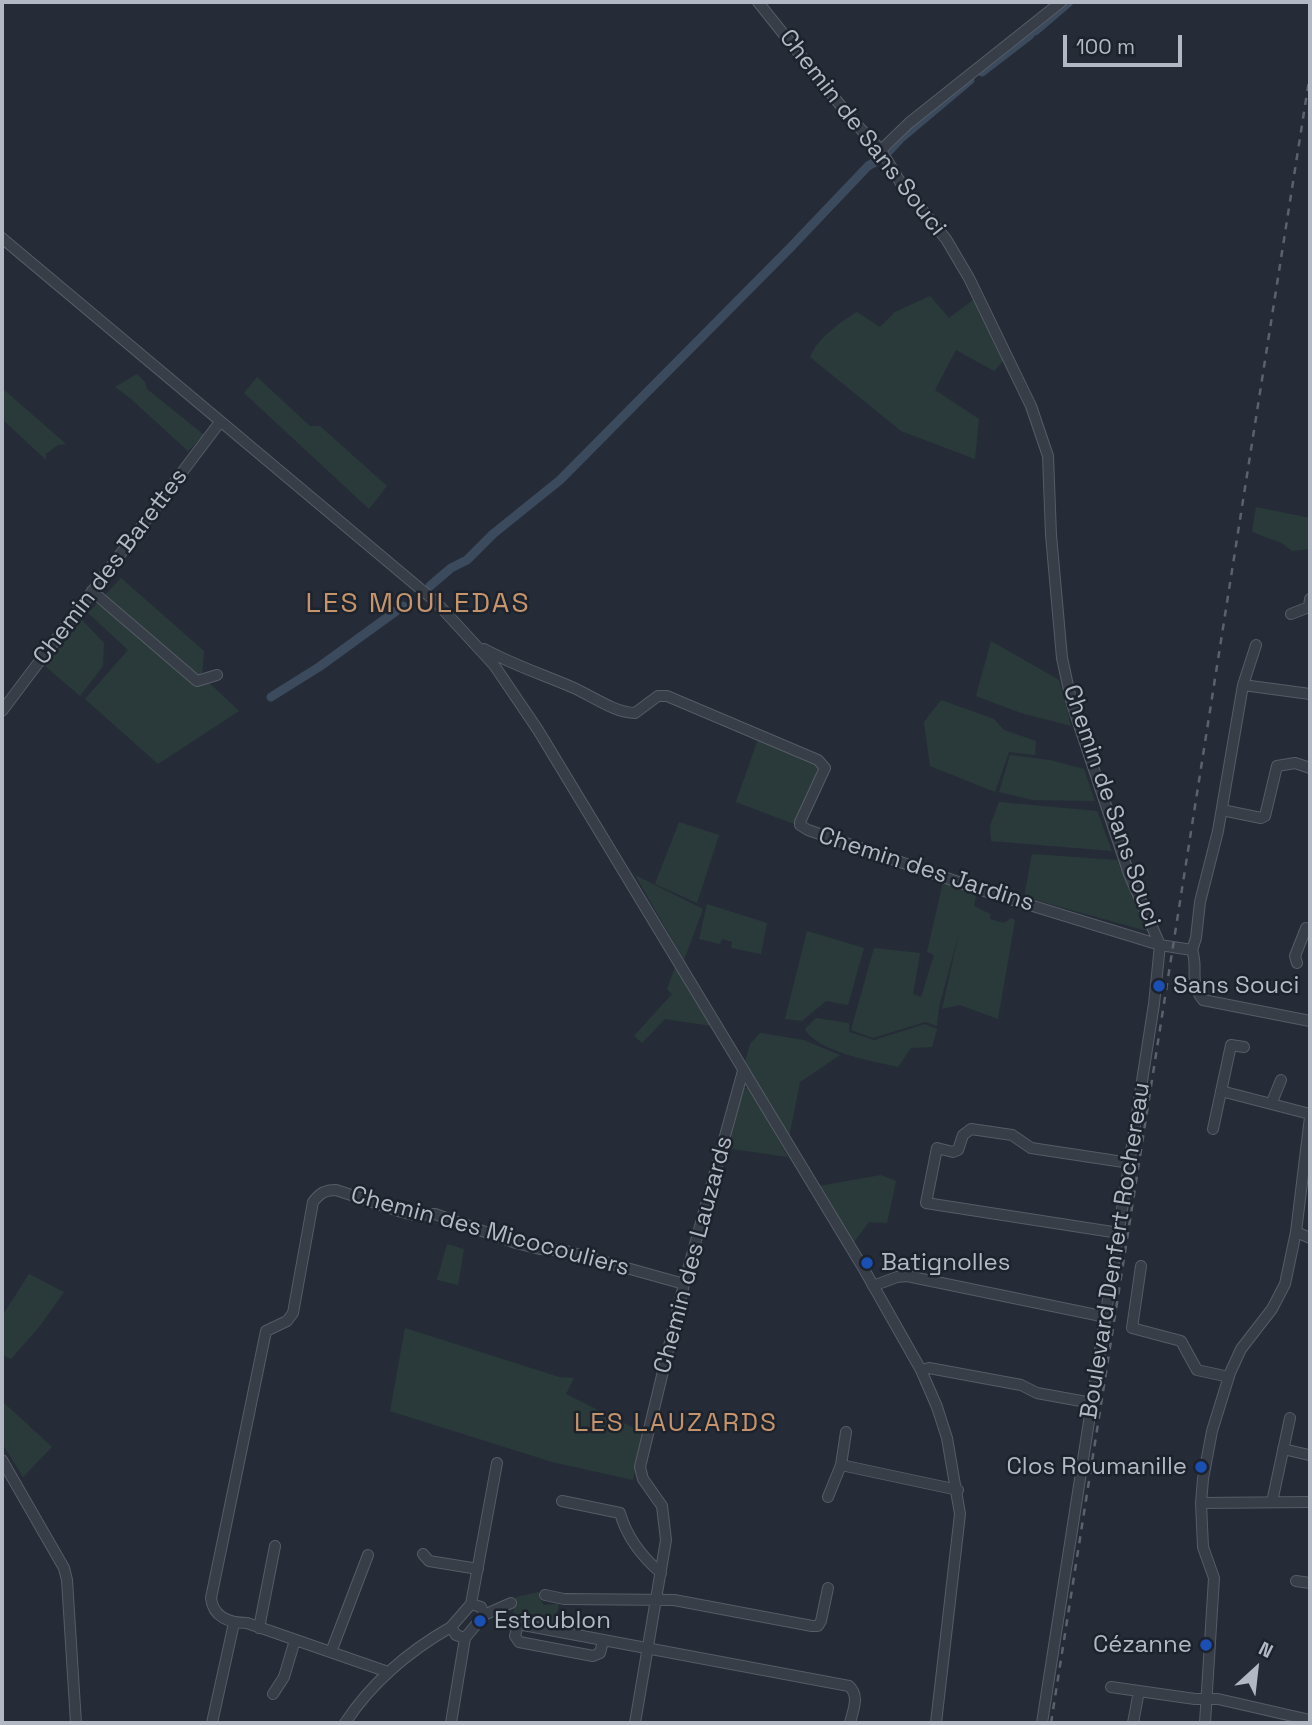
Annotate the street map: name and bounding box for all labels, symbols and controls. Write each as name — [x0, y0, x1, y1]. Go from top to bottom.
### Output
scale bar — [1067, 21, 1186, 65]
street label: Chemin de Sans Souci — [772, 24, 952, 242]
text: 100 m — [1076, 33, 1135, 60]
street label: Chemin des Barettes — [28, 463, 194, 671]
district label: LES MOULEDAS — [307, 587, 529, 621]
street label: Chemin de Sans Souci — [1056, 681, 1166, 931]
street label: Chemin des Jardins — [815, 822, 1037, 918]
place label: Sans Souci — [1173, 972, 1300, 1000]
marker: Sans Souci — [1151, 978, 1167, 994]
street label: Boulevard Denfert Rochereau — [1075, 1080, 1157, 1422]
street label: Chemin des Lauzards — [648, 1133, 740, 1377]
street label: Chemin des Micocouliers — [348, 1181, 632, 1283]
place label: Batignolles — [881, 1249, 1010, 1277]
marker: Batignolles — [859, 1255, 875, 1271]
district label: LES LAUZARDS — [576, 1408, 776, 1440]
place label: Clos Roumanille — [1006, 1453, 1187, 1481]
marker: Clos Roumanille — [1193, 1459, 1209, 1475]
place label: Estoublon — [494, 1607, 611, 1635]
marker: Estoublon — [472, 1613, 488, 1629]
place label: Cézanne — [1093, 1631, 1192, 1659]
north arrow — [1221, 1634, 1291, 1704]
text: N — [1254, 1636, 1277, 1664]
marker: Cézanne — [1198, 1637, 1214, 1653]

